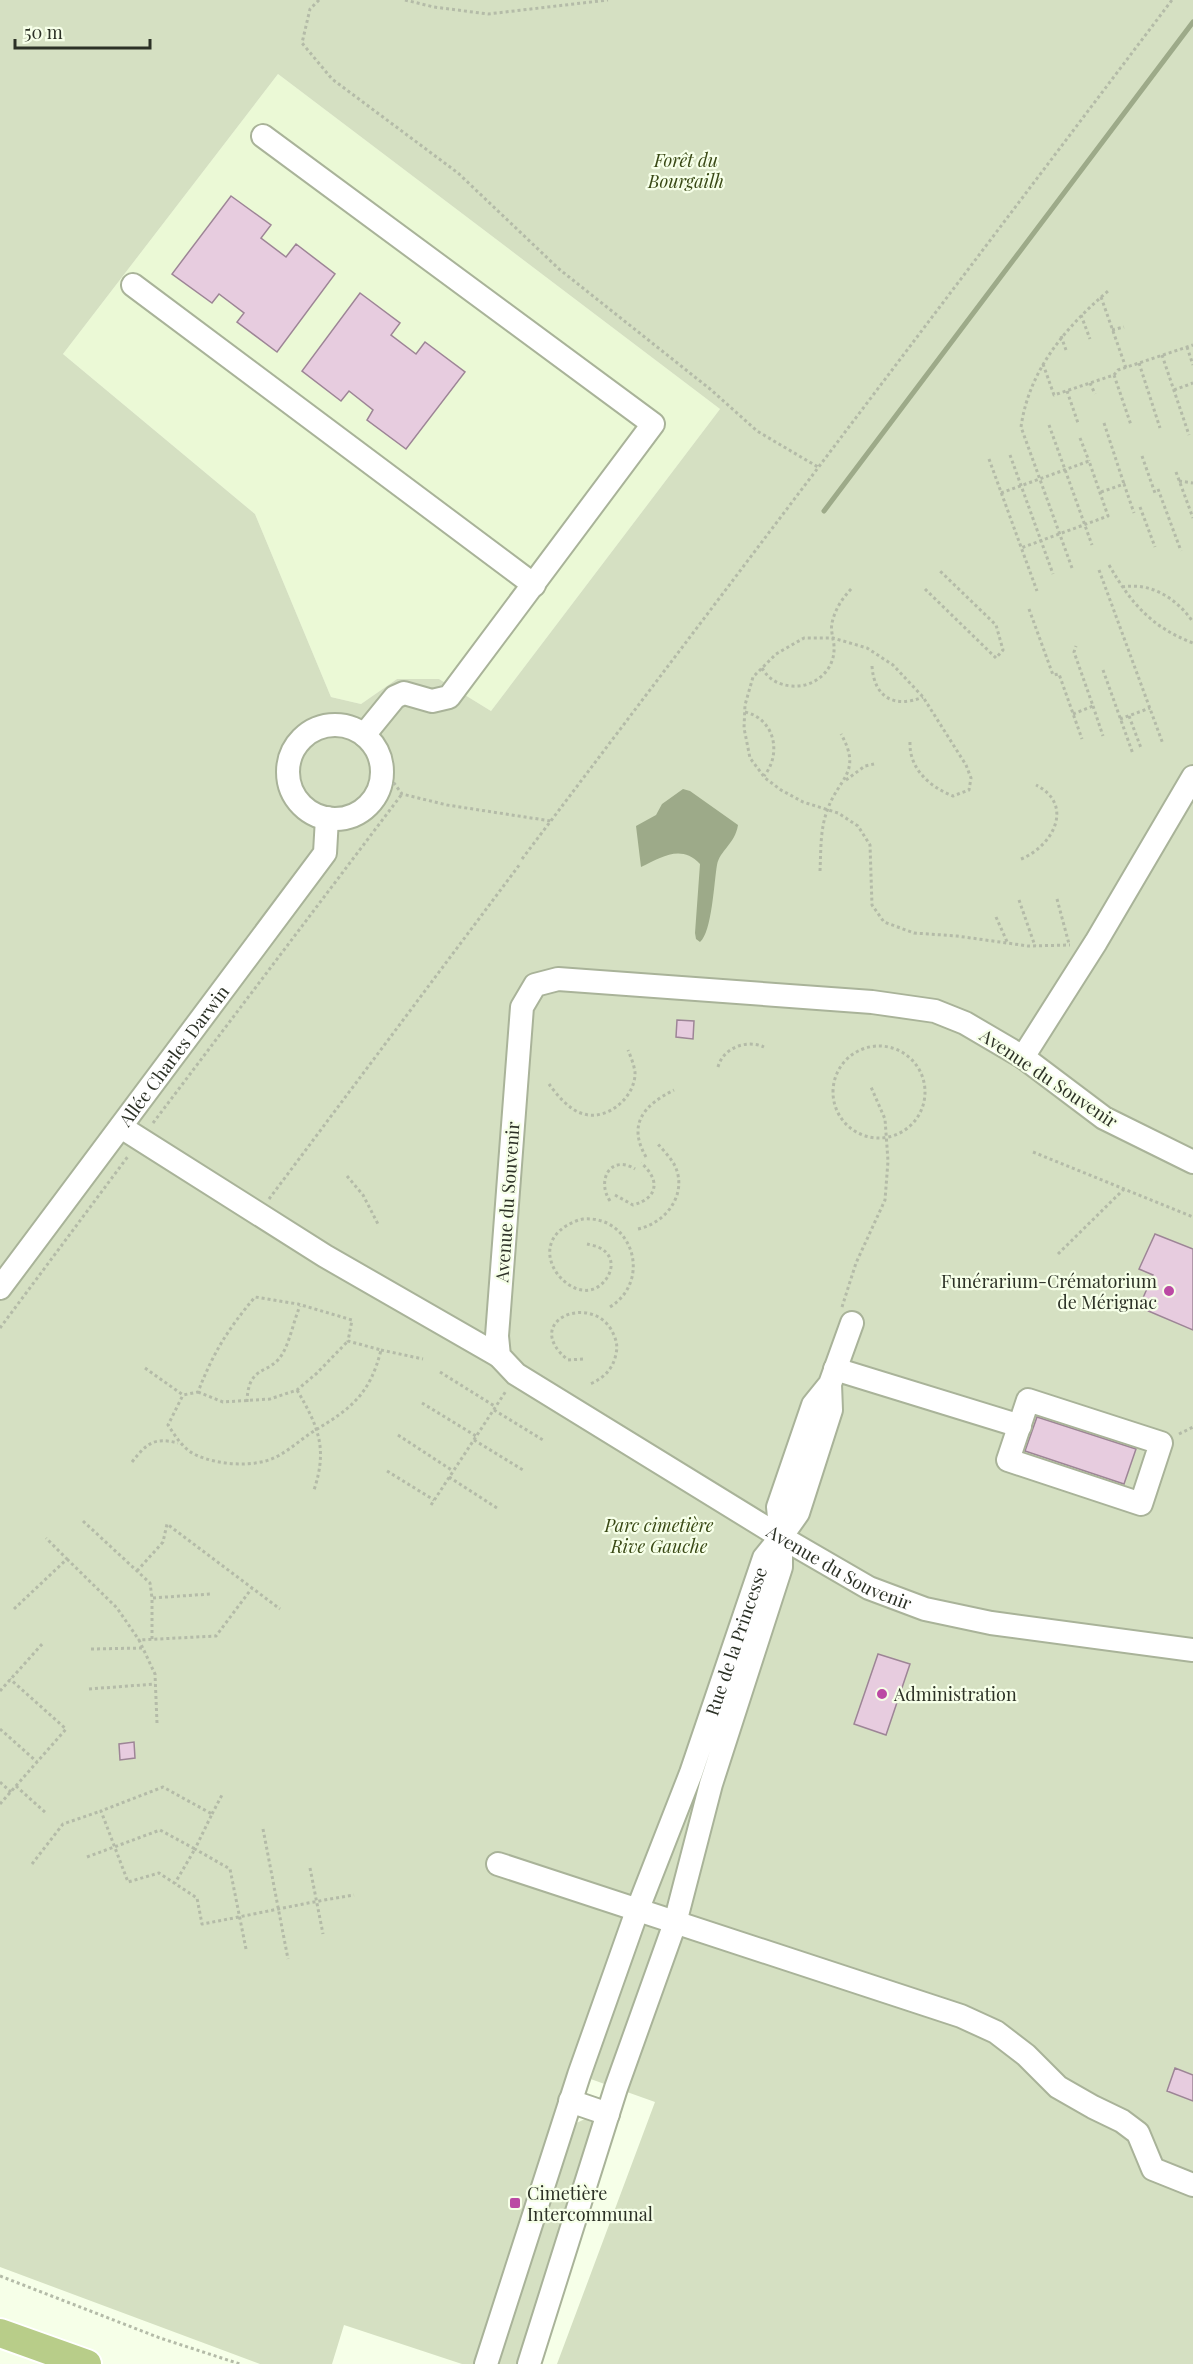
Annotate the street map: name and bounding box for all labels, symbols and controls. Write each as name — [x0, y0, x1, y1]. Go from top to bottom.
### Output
scale bar — [15, 12, 150, 50]
text: 50 m — [24, 20, 63, 44]
park label: Forêt du Bourgailh — [647, 148, 724, 193]
street label: Allée Charles Darwin — [112, 980, 234, 1132]
street label: Avenue du Souvenir — [975, 1022, 1122, 1133]
street label: Avenue du Souvenir — [489, 1121, 525, 1284]
place label: Funérarium-Crématorium de Mérignac — [941, 1269, 1157, 1314]
marker: Funérarium-Crématorium de Mérignac — [1162, 1284, 1176, 1298]
park label: Parc cimetière Rive Gauche — [603, 1513, 714, 1558]
street label: Avenue du Souvenir — [761, 1519, 915, 1615]
street label: Rue de la Princesse — [699, 1564, 772, 1719]
place label: Administration — [893, 1682, 1017, 1706]
marker: Administration — [875, 1687, 889, 1701]
place label: Cimetière Intercommunal — [527, 2181, 653, 2226]
marker: Cimetière Intercommunal — [508, 2196, 522, 2210]

